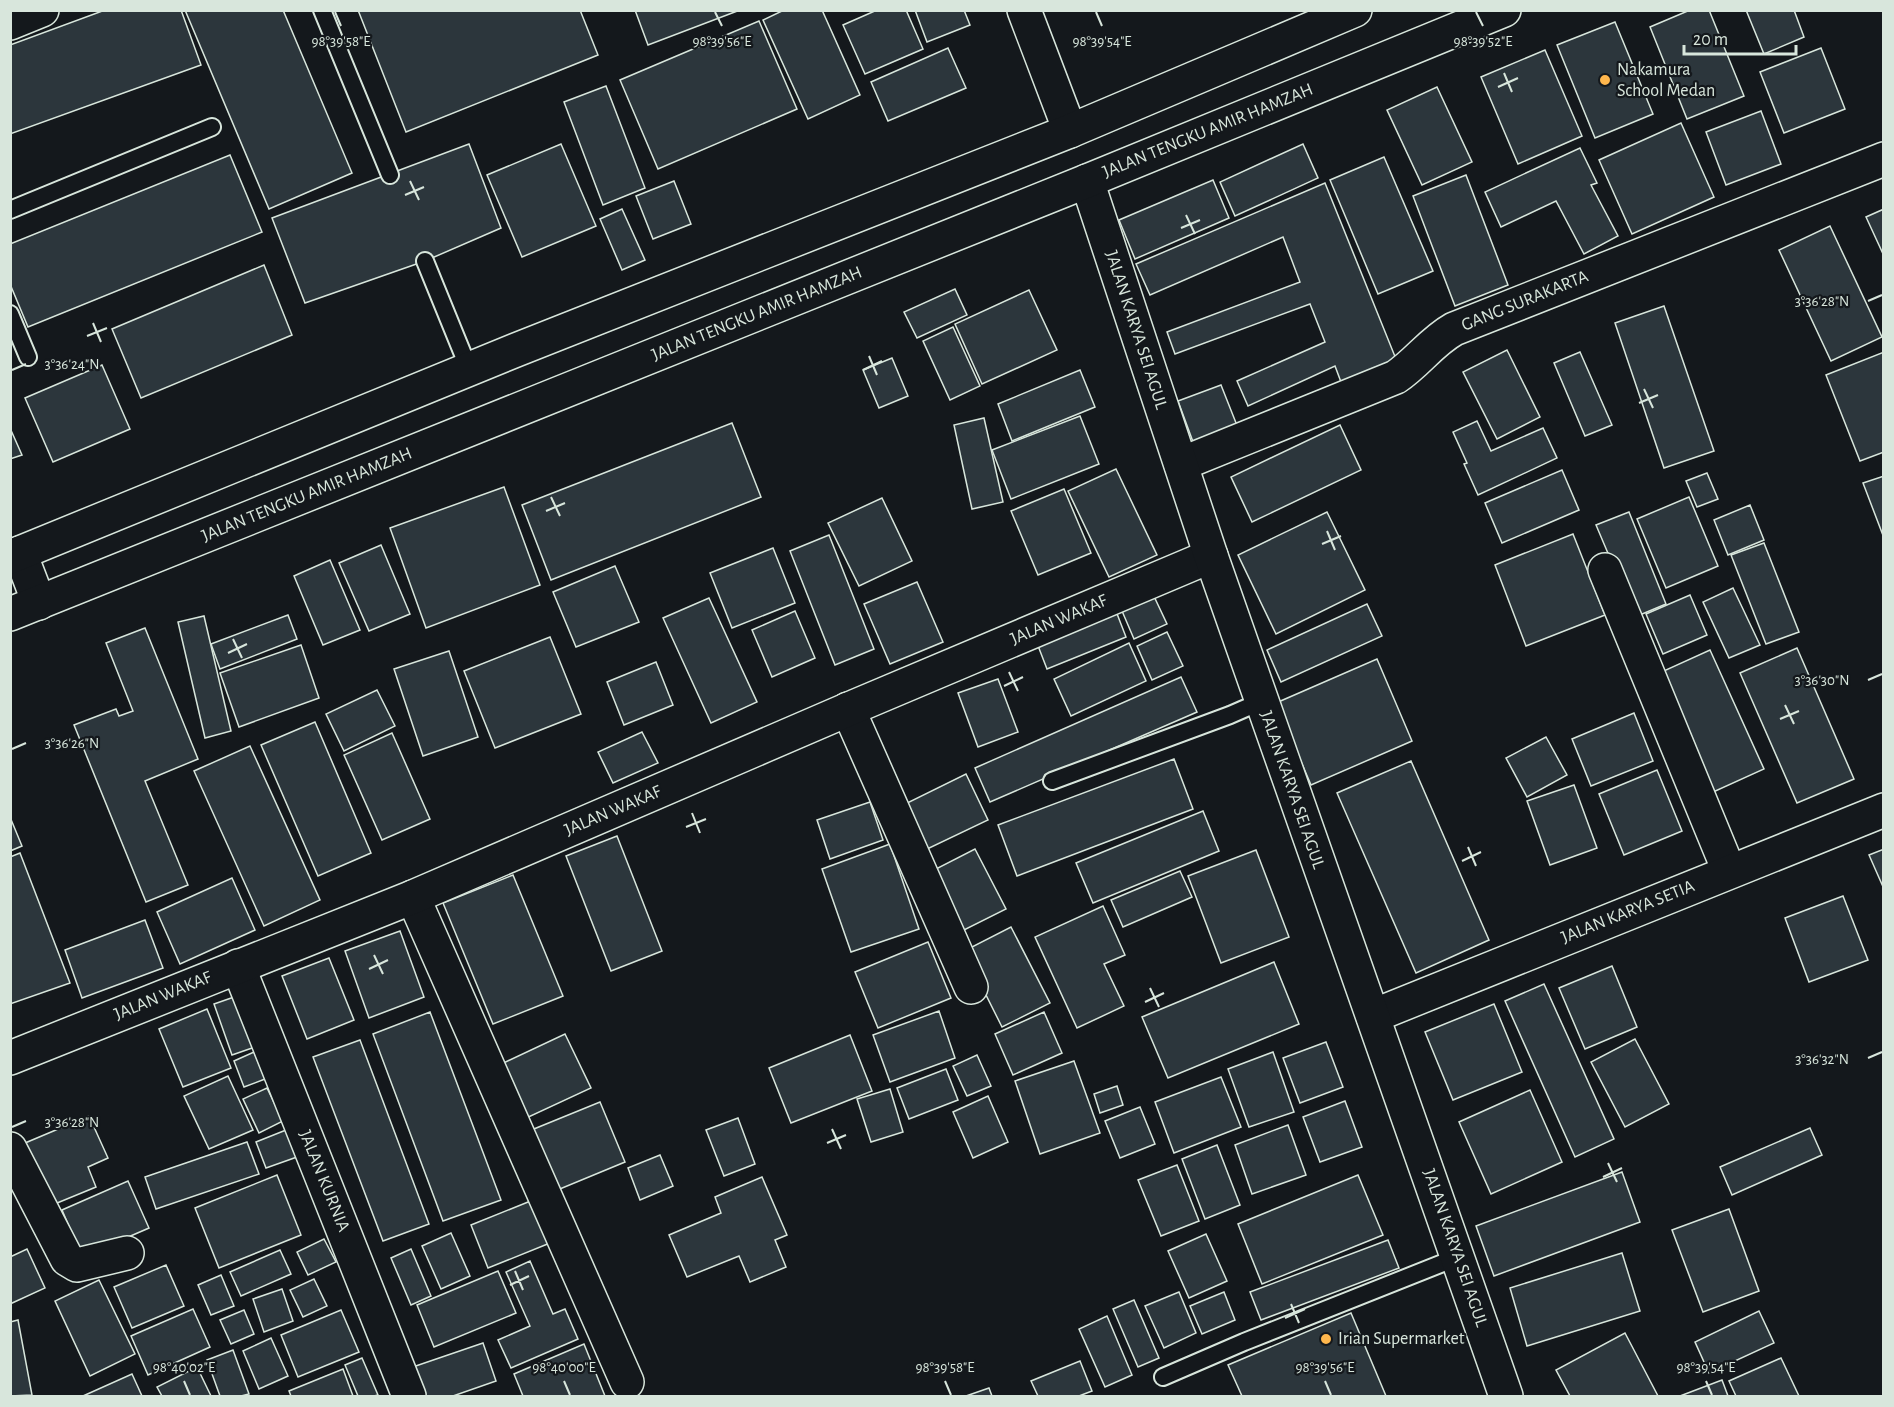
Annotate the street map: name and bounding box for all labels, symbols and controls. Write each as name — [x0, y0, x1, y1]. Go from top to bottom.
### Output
scale bar — [1684, 18, 1796, 56]
text: 20 m — [1693, 31, 1728, 49]
text: 98°39'58"E — [311, 34, 371, 49]
text: 98°39'56"E — [692, 34, 752, 49]
text: 98°39'54"E — [1072, 34, 1132, 49]
text: 98°39'52"E — [1454, 34, 1512, 49]
place label: Nakamura School Medan — [1617, 61, 1715, 100]
marker: Nakamura School Medan — [1598, 73, 1612, 87]
street label: JALAN TENGKU AMIR HAMZAH — [1100, 81, 1316, 181]
street label: JALAN KARYA SEI AGUL — [1102, 249, 1170, 412]
street label: JALAN TENGKU AMIR HAMZAH — [649, 264, 865, 364]
street label: GANG SURAKARTA — [1459, 267, 1591, 335]
text: 3°36'28"N — [1795, 294, 1849, 309]
text: 3°36'24"N — [45, 357, 99, 372]
street label: JALAN TENGKU AMIR HAMZAH — [199, 445, 415, 545]
street label: JALAN WAKAF — [1008, 591, 1110, 648]
text: 3°36'30"N — [1795, 673, 1849, 688]
street label: JALAN KARYA SEI AGUL — [1257, 709, 1328, 872]
text: 3°36'26"N — [45, 736, 99, 751]
street label: JALAN WAKAF — [562, 782, 664, 839]
street label: JALAN KARYA SETIA — [1559, 877, 1698, 947]
street label: JALAN WAKAF — [112, 968, 214, 1024]
text: 3°36'32"N — [1795, 1052, 1849, 1067]
text: 3°36'28"N — [45, 1115, 99, 1130]
street label: JALAN KURNIA — [295, 1128, 353, 1235]
street label: JALAN KARYA SEI AGUL — [1420, 1167, 1491, 1330]
place label: Irian Supermarket — [1338, 1330, 1465, 1348]
marker: Irian Supermarket — [1319, 1332, 1333, 1346]
text: 98°40'02"E — [153, 1360, 215, 1375]
text: 98°40'00"E — [532, 1360, 596, 1375]
text: 98°39'58"E — [915, 1360, 975, 1375]
text: 98°39'56"E — [1295, 1360, 1355, 1375]
text: 98°39'54"E — [1676, 1360, 1736, 1375]

